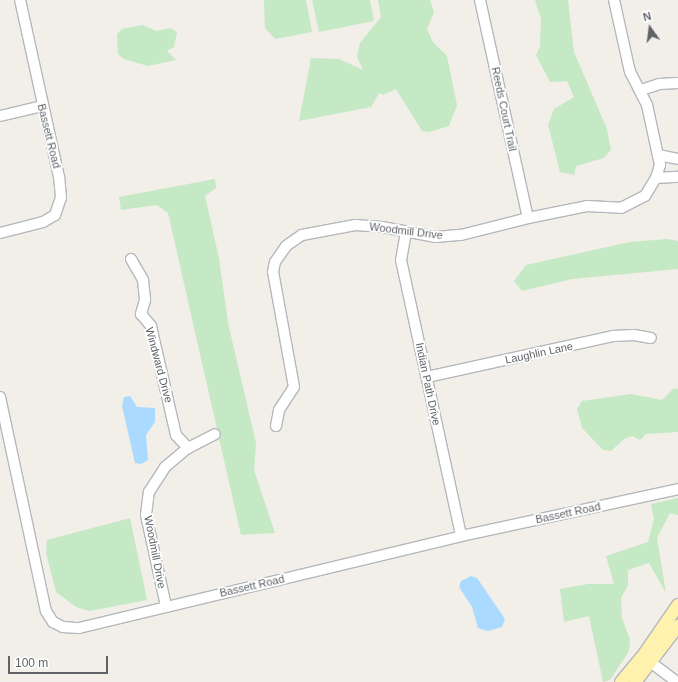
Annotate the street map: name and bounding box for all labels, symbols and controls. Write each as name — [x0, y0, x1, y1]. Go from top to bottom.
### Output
north arrow — [630, 8, 670, 48]
text: N — [642, 10, 652, 23]
street label: Reeds Court Trail — [489, 66, 519, 152]
street label: Bassett Road — [35, 102, 63, 170]
street label: Woodmill Drive — [369, 220, 443, 242]
street label: Windward Drive — [143, 326, 175, 404]
street label: Laughlin Lane — [504, 339, 574, 367]
street label: Indian Path Drive — [413, 341, 443, 427]
street label: Bassett Road — [534, 500, 602, 526]
street label: Woodmill Drive — [141, 515, 169, 589]
street label: Bassett Road — [218, 572, 286, 600]
scale bar — [10, 648, 110, 674]
text: 100 m — [15, 656, 48, 670]

